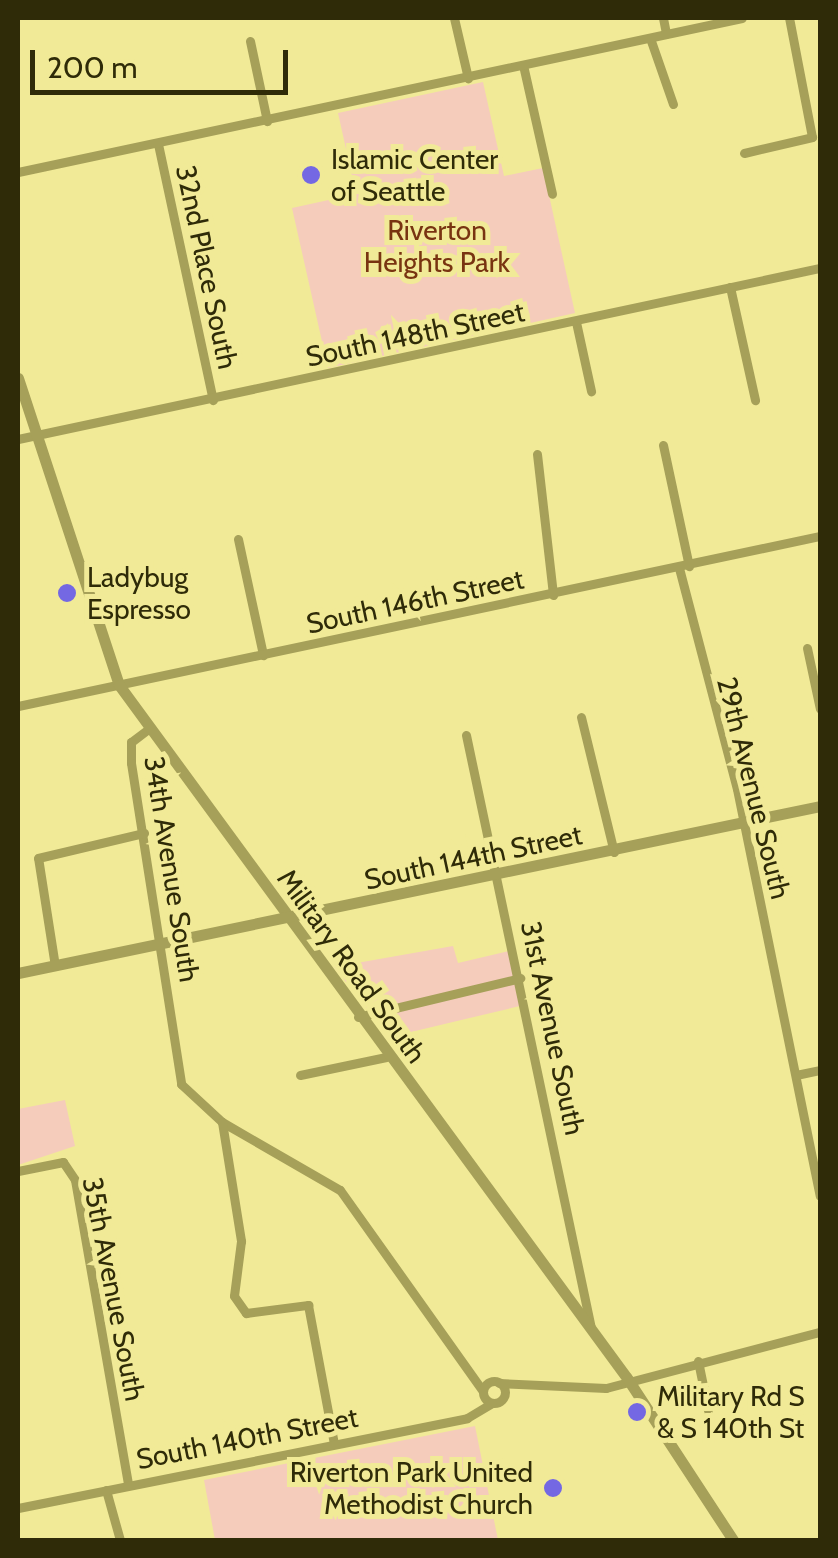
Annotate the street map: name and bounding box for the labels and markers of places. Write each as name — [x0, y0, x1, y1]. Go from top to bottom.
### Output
place label: Islamic Center of Seattle — [331, 142, 498, 208]
marker: Islamic Center of Seattle — [300, 164, 322, 186]
place label: Ladybug Espresso — [87, 560, 191, 626]
marker: Ladybug Espresso — [56, 582, 78, 604]
place label: Military Rd S & S 140th St — [657, 1379, 805, 1445]
marker: Military Rd S & S 140th St — [626, 1401, 648, 1423]
place label: Riverton Park United Methodist Church — [290, 1455, 533, 1521]
marker: Riverton Park United Methodist Church — [542, 1477, 564, 1499]

